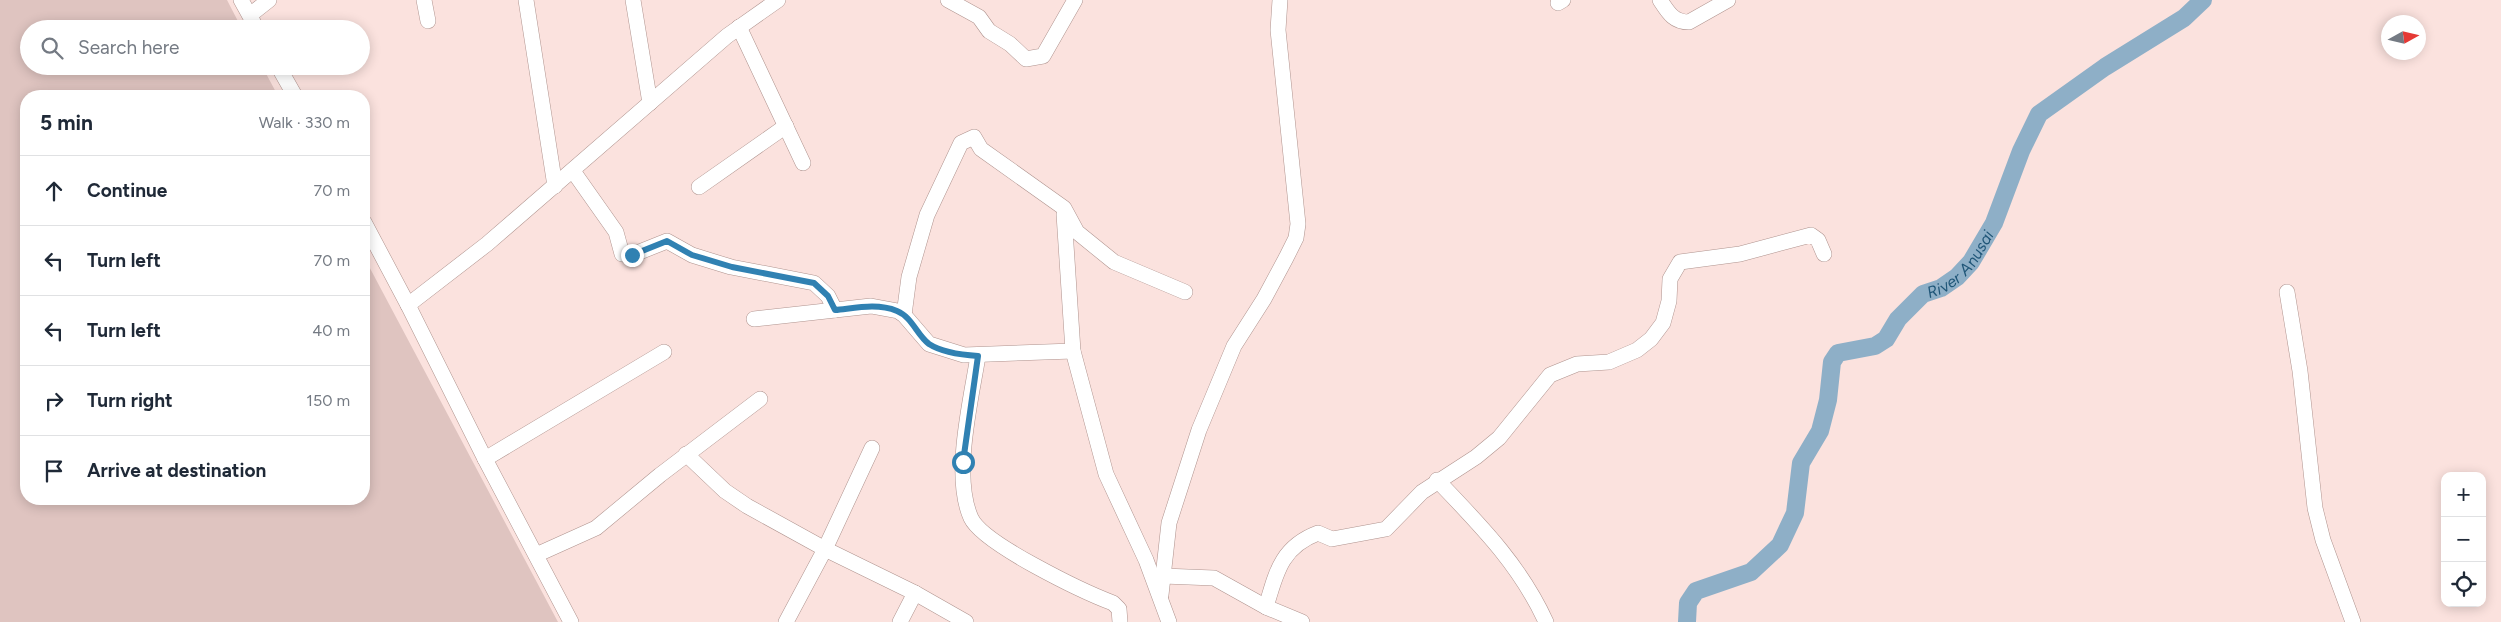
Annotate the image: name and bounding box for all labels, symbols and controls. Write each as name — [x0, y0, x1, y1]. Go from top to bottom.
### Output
north arrow — [2381, 15, 2426, 60]
search box — [20, 20, 370, 75]
icon: search — [38, 34, 66, 62]
text: Search here — [78, 36, 180, 59]
text: 5 min — [40, 110, 93, 135]
text: Walk · 330 m — [259, 113, 350, 132]
icon: ahead — [40, 177, 68, 205]
text: Continue — [87, 179, 167, 202]
text: 70 m — [314, 181, 350, 200]
water label: River Anusai — [1924, 227, 1997, 302]
route end — [621, 244, 644, 267]
icon: left — [40, 247, 68, 275]
text: Turn left — [87, 249, 161, 272]
text: 70 m — [314, 251, 350, 270]
icon: left — [40, 317, 68, 345]
text: Turn left — [87, 319, 161, 342]
text: 40 m — [312, 321, 350, 340]
icon: right — [40, 387, 68, 415]
text: Turn right — [87, 389, 173, 412]
text: 150 m — [306, 391, 350, 410]
route start — [952, 451, 975, 474]
icon: arrive — [40, 457, 68, 485]
text: Arrive at destination — [87, 459, 266, 482]
map controls — [2441, 472, 2486, 607]
button: + — [2441, 472, 2486, 517]
button: − — [2441, 517, 2486, 562]
button: locate — [2441, 562, 2486, 607]

